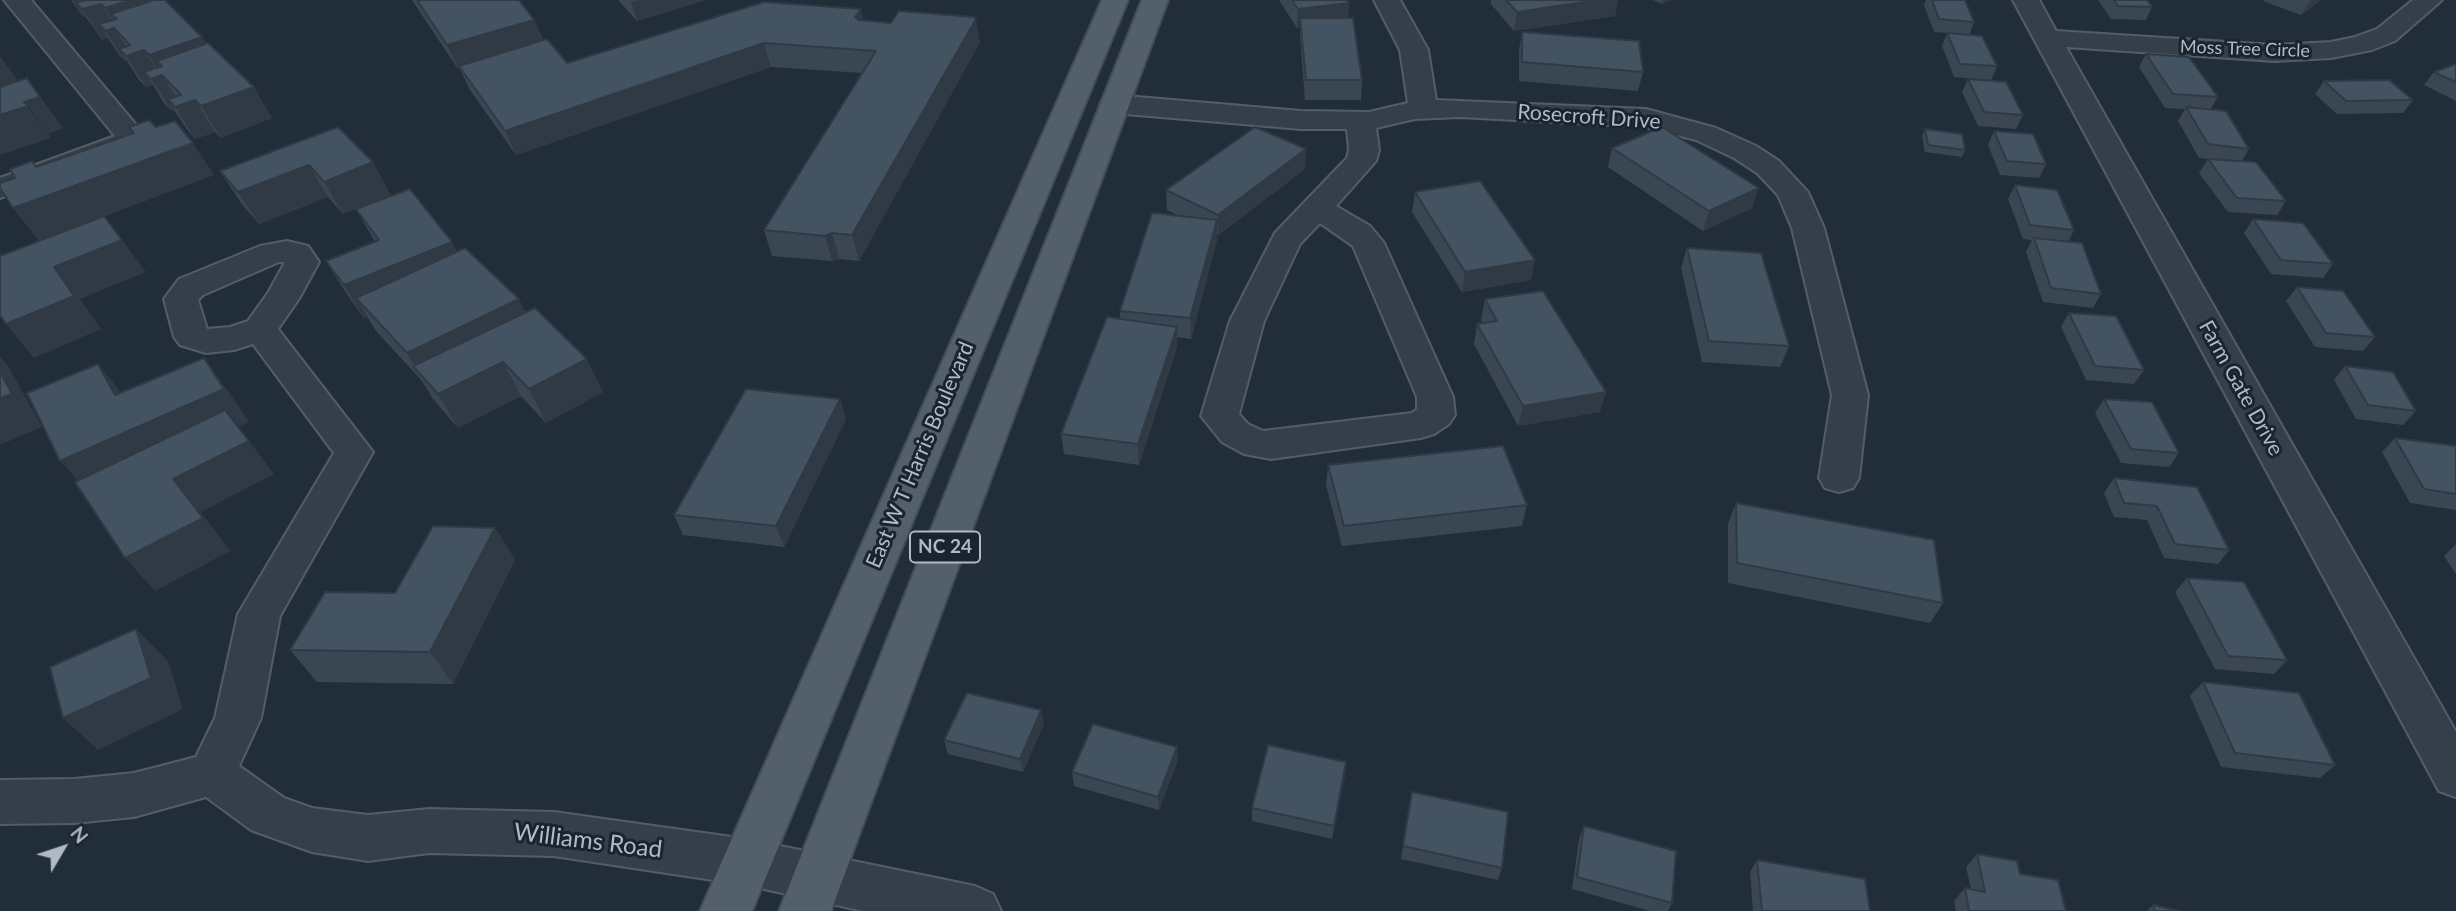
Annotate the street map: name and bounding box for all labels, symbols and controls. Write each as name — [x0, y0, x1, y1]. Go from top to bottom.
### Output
street label: Moss Tree Circle — [2180, 36, 2310, 62]
street label: Rosecroft Drive — [1517, 99, 1661, 135]
street label: Farm Gate Drive — [2193, 316, 2289, 460]
street label: East W T Harris Boulevard — [861, 338, 979, 572]
road number: NC 24 — [910, 532, 980, 562]
north arrow — [28, 813, 98, 883]
street label: Williams Road — [512, 818, 664, 864]
text: N — [66, 822, 93, 847]

